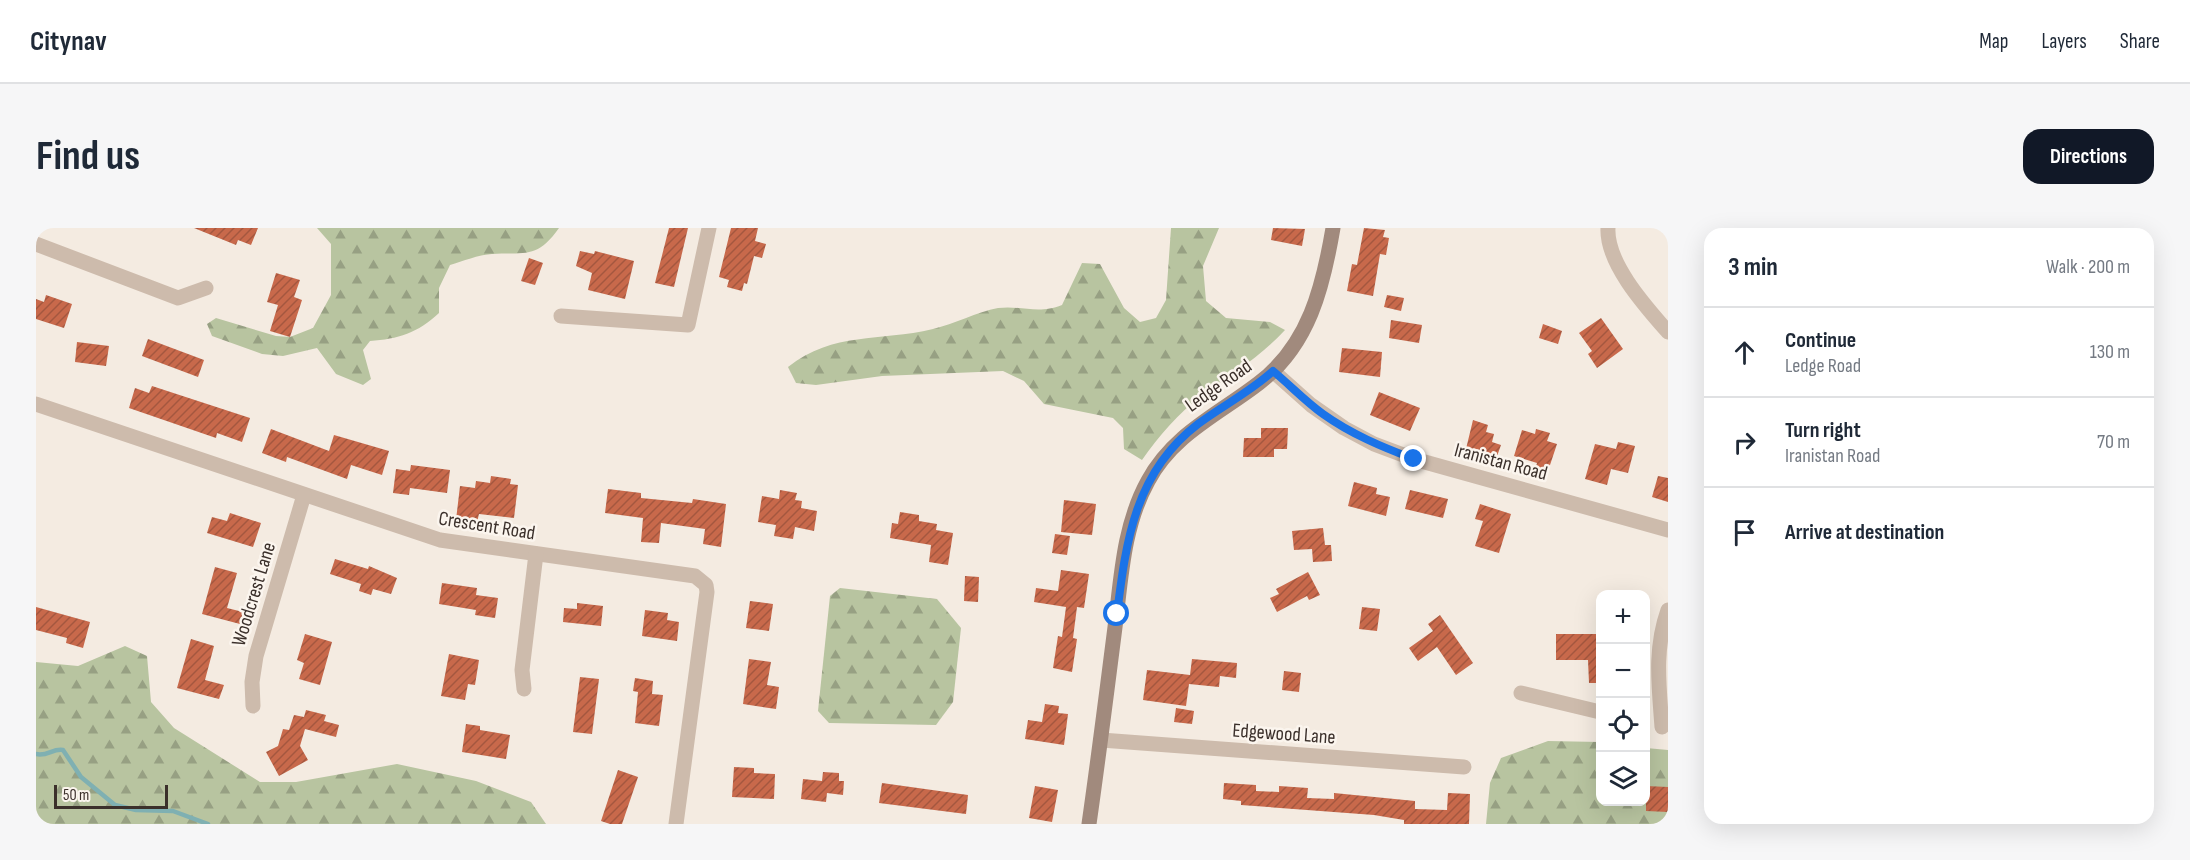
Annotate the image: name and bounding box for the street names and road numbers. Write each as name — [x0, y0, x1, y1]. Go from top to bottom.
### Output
street label: Ledge Road — [1181, 354, 1257, 417]
street label: Iranistan Road — [1452, 438, 1550, 486]
street label: Crescent Road — [437, 507, 537, 545]
street label: Woodcrest Lane — [227, 540, 281, 649]
street label: Edgewood Lane — [1232, 718, 1336, 750]

